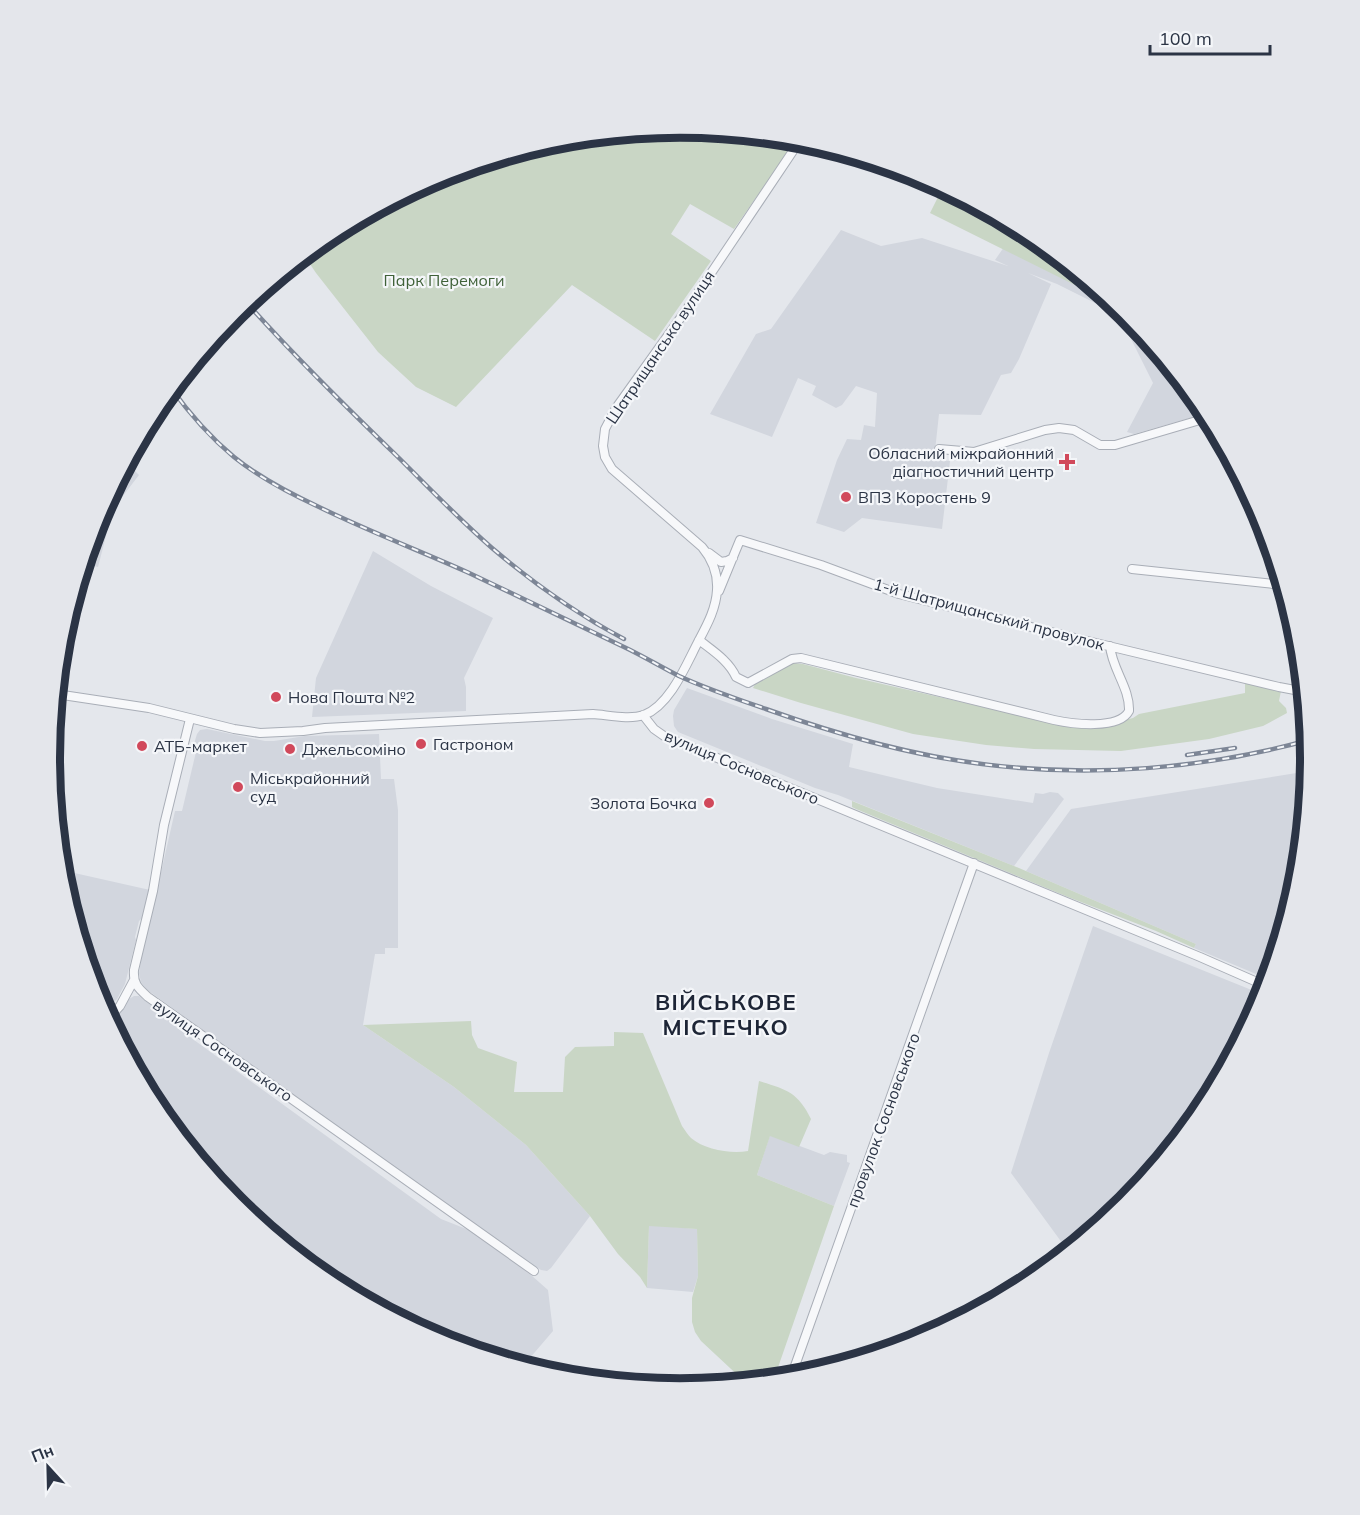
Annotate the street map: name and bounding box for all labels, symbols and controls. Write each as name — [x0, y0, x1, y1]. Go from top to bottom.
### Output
scale bar — [1150, 18, 1270, 56]
text: 100 m — [1159, 27, 1212, 50]
street label: Шатрищанська вулиця — [601, 267, 719, 427]
park label: Парк Перемоги — [384, 270, 504, 290]
place label: Обласний міжрайонний діагностичний центр — [868, 443, 1054, 481]
marker: Обласний міжрайонний діагностичний центр — [1058, 453, 1076, 471]
place label: ВПЗ Коростень 9 — [858, 487, 991, 507]
marker: ВПЗ Коростень 9 — [839, 490, 853, 504]
street label: 1-й Шатрищанський провулок — [871, 574, 1107, 655]
place label: Нова Пошта №2 — [288, 687, 415, 707]
marker: Нова Пошта №2 — [269, 690, 283, 704]
street label: вулиця Сосновського — [662, 725, 822, 809]
place label: Гастроном — [433, 734, 514, 754]
place label: АТБ-маркет — [154, 736, 248, 756]
marker: Гастроном — [414, 737, 428, 751]
marker: АТБ-маркет — [135, 739, 149, 753]
place label: Джельсоміно — [302, 739, 406, 759]
marker: Джельсоміно — [283, 742, 297, 756]
place label: Міськрайонний суд — [250, 768, 370, 806]
marker: Міськрайонний суд — [231, 780, 245, 794]
place label: Золота Бочка — [590, 793, 697, 813]
marker: Золота Бочка — [702, 796, 716, 810]
district label: ВІЙСЬКОВЕ МІСТЕЧКО — [655, 988, 797, 1041]
street label: вулиця Сосновського — [149, 994, 297, 1106]
street label: провулок Сосновського — [842, 1030, 924, 1210]
north arrow — [18, 1437, 78, 1497]
text: Пн — [28, 1440, 56, 1467]

